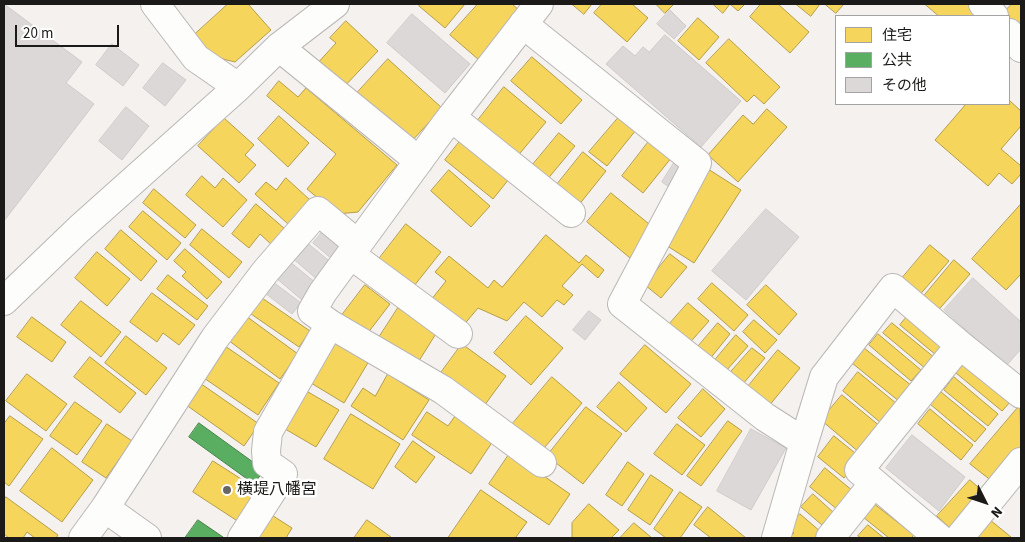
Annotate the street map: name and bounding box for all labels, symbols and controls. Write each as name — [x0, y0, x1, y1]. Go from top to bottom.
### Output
scale bar — [18, 15, 121, 47]
legend — [835, 15, 1010, 105]
text: 20 m — [23, 23, 53, 44]
text: 住宅 — [882, 25, 912, 46]
text: 公共 — [882, 50, 912, 71]
text: その他 — [882, 75, 927, 96]
north arrow — [960, 477, 1010, 527]
place label: 横堤八幡宮 — [237, 480, 317, 500]
marker: 横堤八幡宮 — [221, 484, 233, 496]
text: N — [986, 502, 1007, 522]

